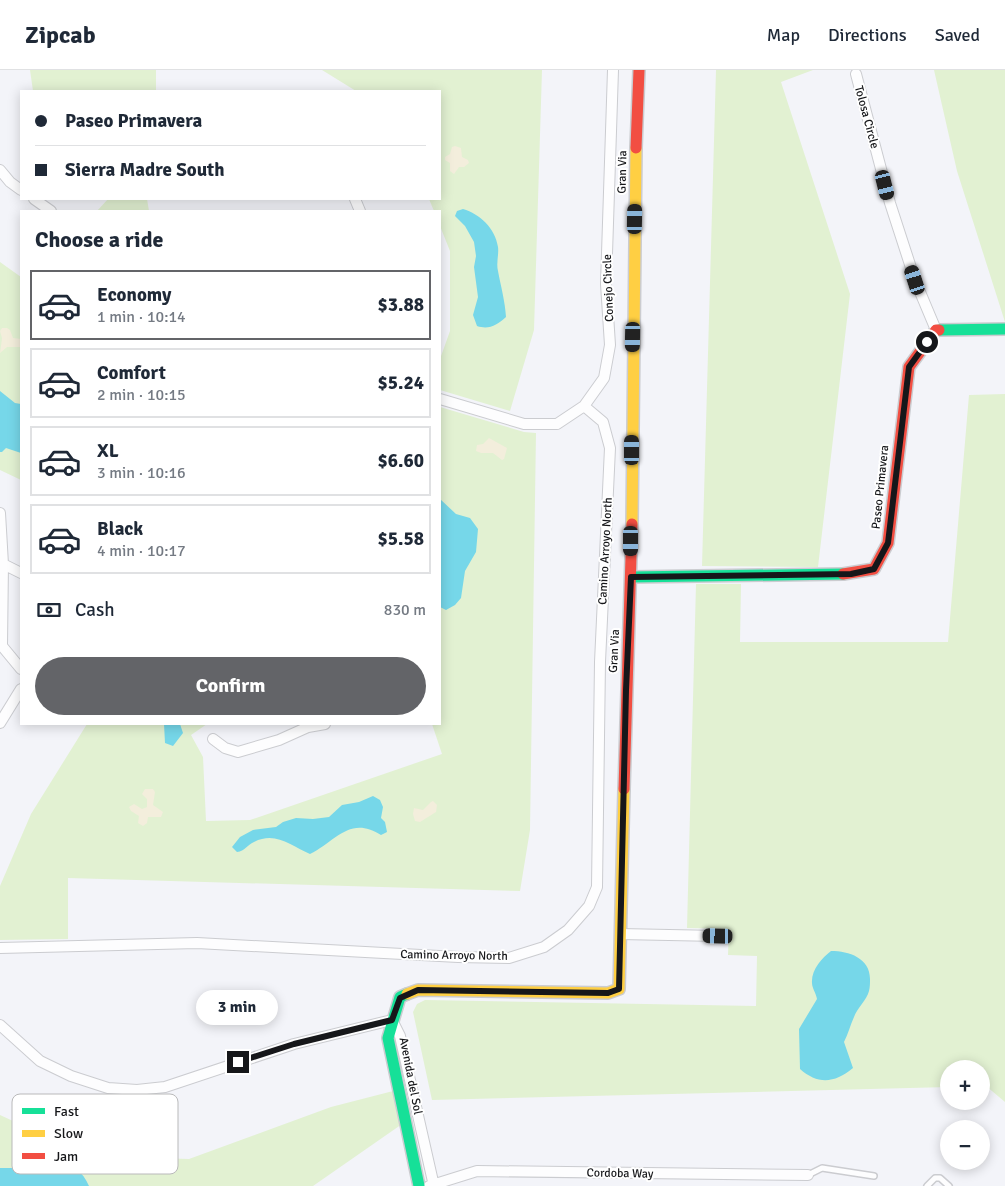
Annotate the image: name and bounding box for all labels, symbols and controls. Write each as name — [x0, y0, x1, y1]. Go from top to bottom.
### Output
text: Zipcab — [25, 20, 96, 50]
text: Map — [767, 24, 800, 46]
text: Directions — [828, 24, 907, 46]
text: Saved — [935, 24, 980, 46]
street label: Tolosa Circle — [851, 84, 882, 150]
text: Paseo Primavera — [65, 109, 202, 133]
street label: Gran Via — [615, 150, 630, 194]
text: Sierra Madre South — [65, 158, 225, 182]
car — [874, 169, 895, 201]
car — [627, 204, 642, 234]
text: Choose a ride — [35, 226, 163, 253]
street label: Conejo Circle — [600, 254, 617, 322]
car — [903, 263, 926, 297]
icon: car — [37, 283, 82, 328]
text: Economy — [97, 283, 171, 307]
text: $3.88 — [378, 293, 424, 317]
text: 1 min · 10:14 — [97, 307, 186, 327]
car — [625, 322, 640, 352]
route start — [916, 331, 938, 353]
icon: car — [37, 361, 82, 406]
text: Comfort — [97, 361, 166, 385]
text: $5.24 — [378, 371, 424, 395]
text: 2 min · 10:15 — [97, 385, 186, 405]
car — [624, 435, 639, 465]
icon: car — [37, 439, 82, 484]
text: XL — [97, 439, 119, 463]
street label: Paseo Primavera — [869, 444, 892, 530]
text: $6.60 — [378, 449, 424, 473]
text: 3 min · 10:16 — [97, 463, 186, 483]
street label: Camino Arroyo North — [595, 497, 616, 605]
icon: car — [37, 517, 82, 562]
text: Black — [97, 517, 143, 541]
car — [623, 526, 638, 556]
text: $5.58 — [378, 527, 424, 551]
text: 4 min · 10:17 — [97, 541, 186, 561]
icon: cash — [35, 596, 63, 624]
text: Cash — [75, 598, 115, 622]
text: 830 m — [384, 600, 426, 620]
street label: Gran Via — [606, 629, 623, 673]
button: Confirm — [35, 657, 426, 715]
car — [702, 928, 733, 944]
street label: Camino Arroyo North — [400, 947, 508, 964]
callout: 3 min — [197, 990, 279, 1024]
text: 3 min — [218, 997, 256, 1017]
street label: Avenida del Sol — [396, 1036, 425, 1116]
route end — [227, 1051, 249, 1073]
map controls — [940, 1060, 990, 1170]
button: + — [940, 1060, 990, 1110]
legend — [12, 1094, 178, 1174]
text: Fast — [54, 1103, 79, 1120]
button: − — [940, 1120, 990, 1170]
text: Slow — [54, 1125, 83, 1142]
text: Jam — [54, 1148, 78, 1165]
street label: Cordoba Way — [587, 1165, 654, 1182]

